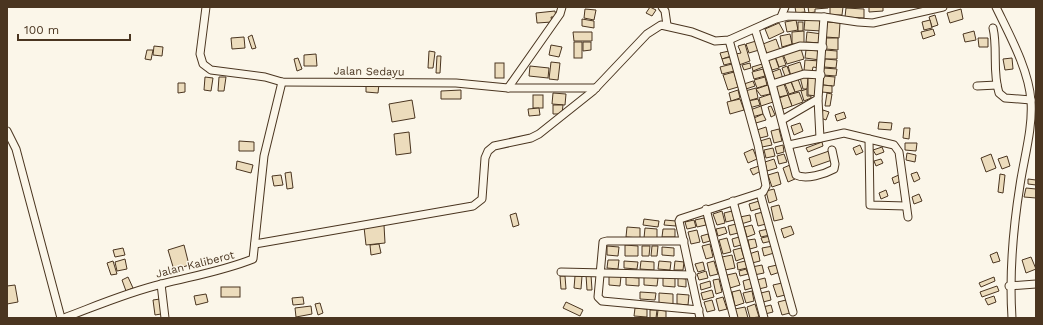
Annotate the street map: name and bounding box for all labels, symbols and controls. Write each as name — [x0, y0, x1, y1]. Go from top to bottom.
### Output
scale bar — [18, 16, 130, 42]
text: 100 m — [24, 23, 59, 37]
street label: Jalan Sedayu — [333, 64, 405, 79]
street label: Jalan Kaliberot — [154, 248, 236, 281]

